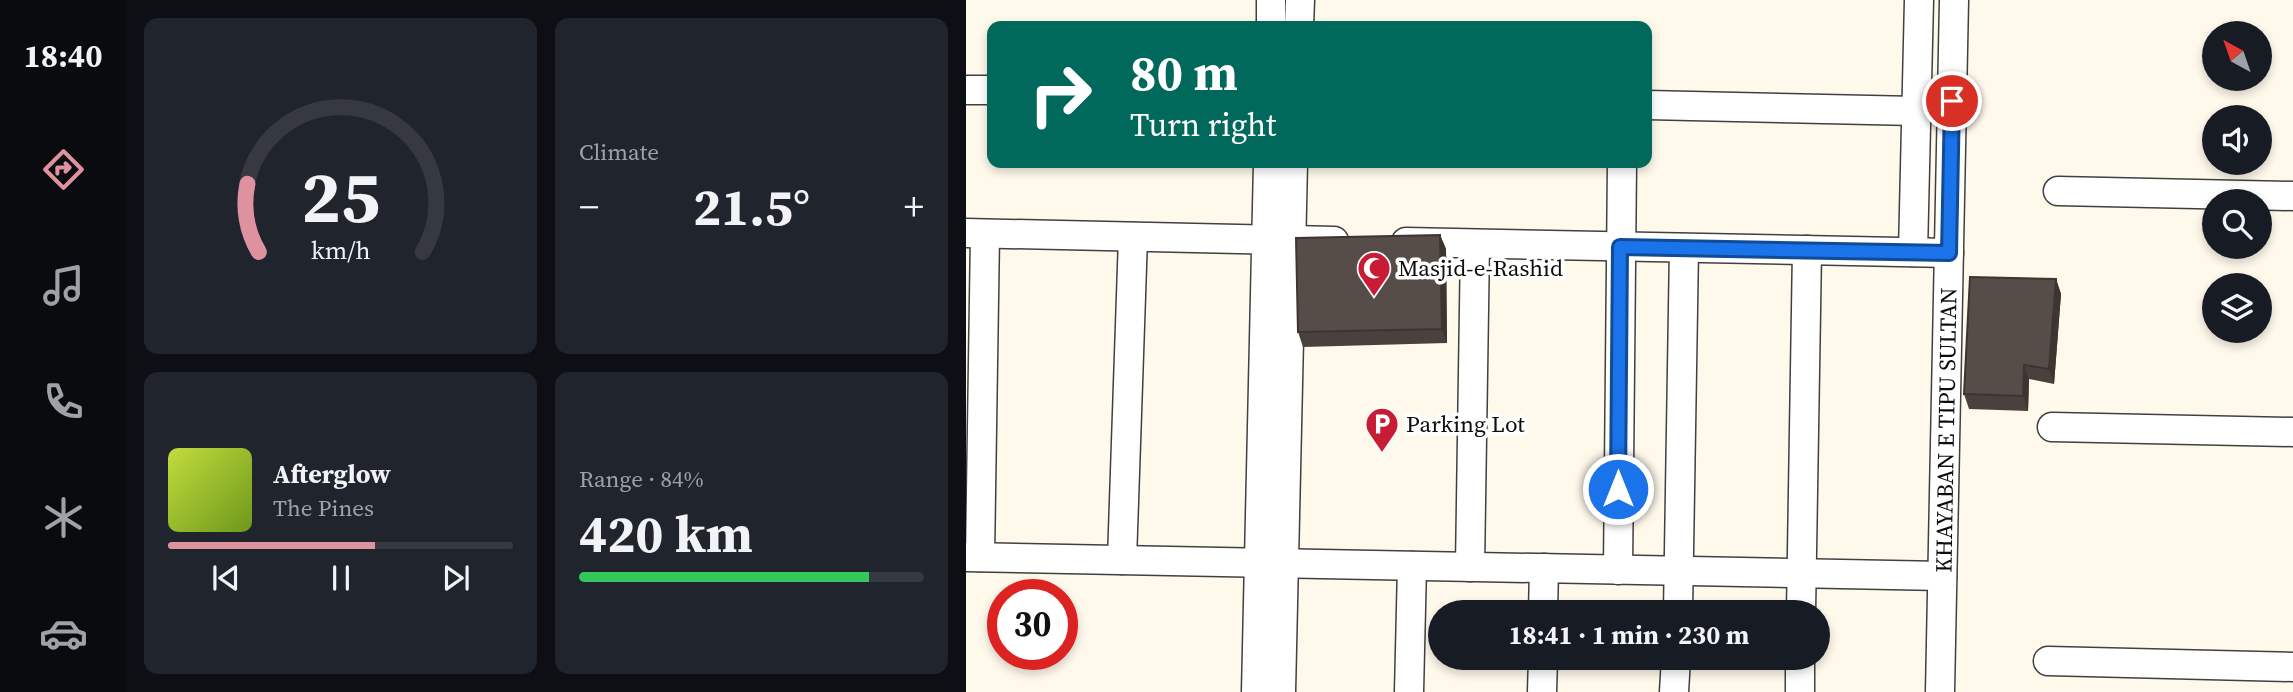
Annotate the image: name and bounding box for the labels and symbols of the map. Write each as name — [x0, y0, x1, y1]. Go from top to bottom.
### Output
north arrow — [2202, 21, 2272, 91]
pin — [1922, 71, 1982, 131]
mosque icon: Masjid-e-Rashid — [1355, 249, 1393, 298]
place label: Masjid-e-Rashid — [1398, 252, 1563, 284]
street label: KHAYABAN E TIPU SULTAN — [1928, 287, 1964, 573]
parking icon: Parking Lot — [1363, 405, 1401, 454]
place label: Parking Lot — [1406, 408, 1525, 440]
position arrow — [1581, 452, 1655, 526]
speed limit sign: 30 — [987, 579, 1078, 670]

